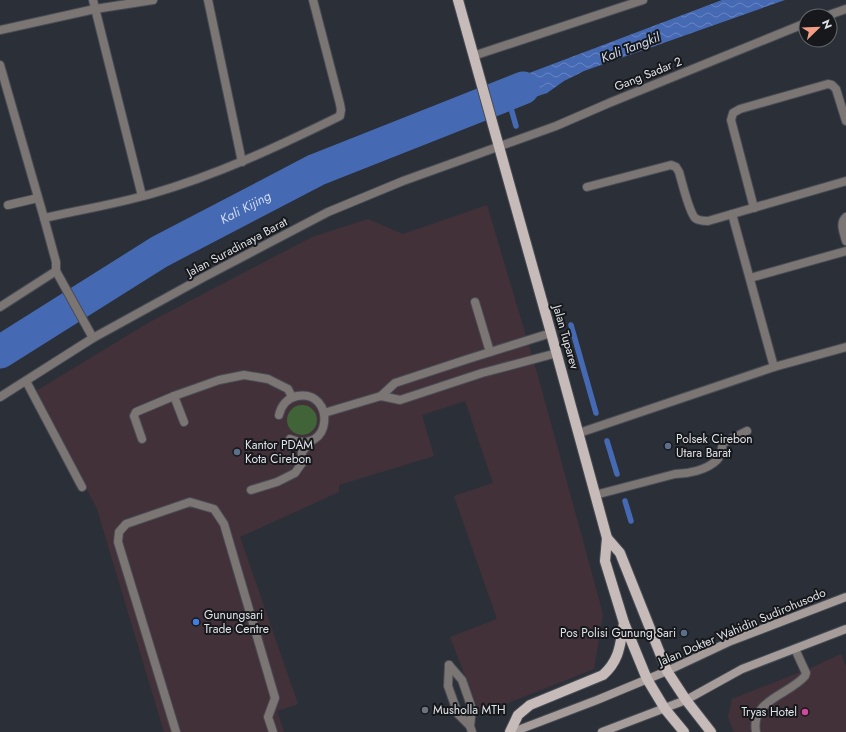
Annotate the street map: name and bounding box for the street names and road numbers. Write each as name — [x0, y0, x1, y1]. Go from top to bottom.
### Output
street label: Gang Sadar 2 — [612, 52, 685, 96]
street label: Jalan Suradinaya Barat — [182, 213, 291, 282]
street label: Jalan Tuparev — [548, 301, 584, 372]
street label: Jalan Dokter Wahidin Sudirohusodo — [654, 583, 829, 671]

